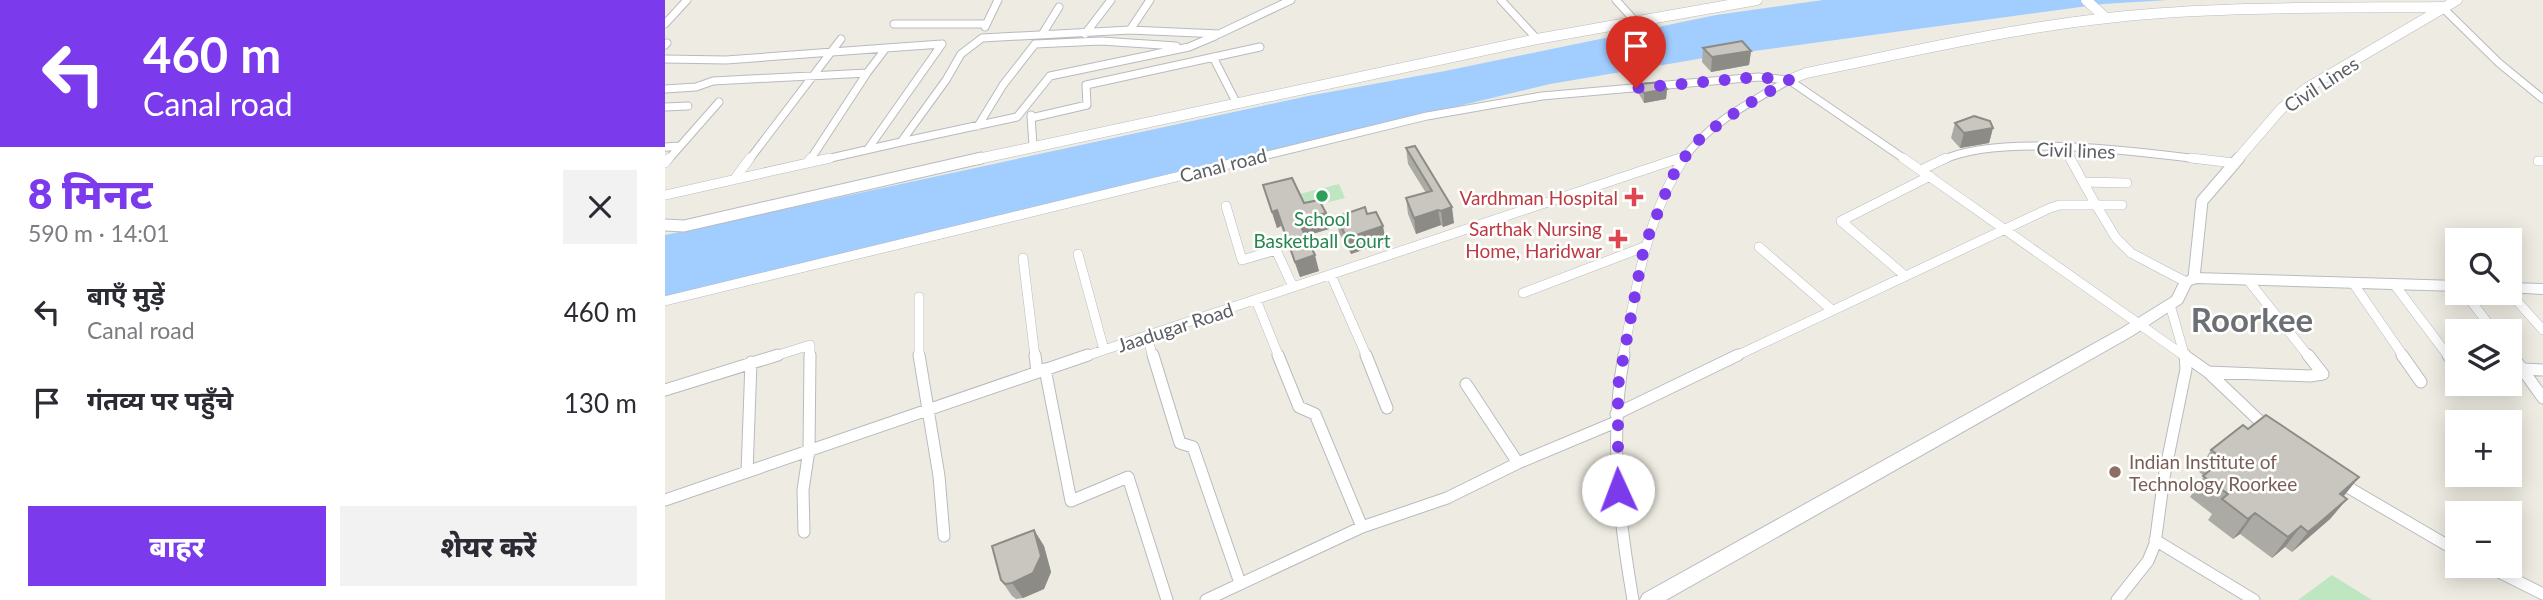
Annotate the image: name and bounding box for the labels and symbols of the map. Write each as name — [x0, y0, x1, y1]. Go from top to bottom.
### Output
pin — [1606, 16, 1666, 88]
street label: Civil Lines — [2279, 51, 2363, 117]
street label: Civil lines — [2036, 137, 2116, 163]
street label: Canal road — [1177, 143, 1269, 187]
place label: Vardhman Hospital — [1460, 186, 1618, 209]
marker: Vardhman Hospital — [1624, 187, 1644, 207]
marker: School Basketball Court — [1314, 188, 1330, 204]
place label: School Basketball Court — [1253, 207, 1391, 252]
place label: Sarthak Nursing Home, Haridwar — [1465, 217, 1602, 262]
marker: Sarthak Nursing Home, Haridwar — [1608, 229, 1628, 249]
street label: Jaadugar Road — [1114, 297, 1236, 357]
district label: Roorkee — [2191, 299, 2313, 339]
place label: Indian Institute of Technology Roorkee — [2129, 450, 2297, 495]
position arrow — [1581, 453, 1655, 527]
marker: Indian Institute of Technology Roorkee — [2107, 464, 2123, 480]

